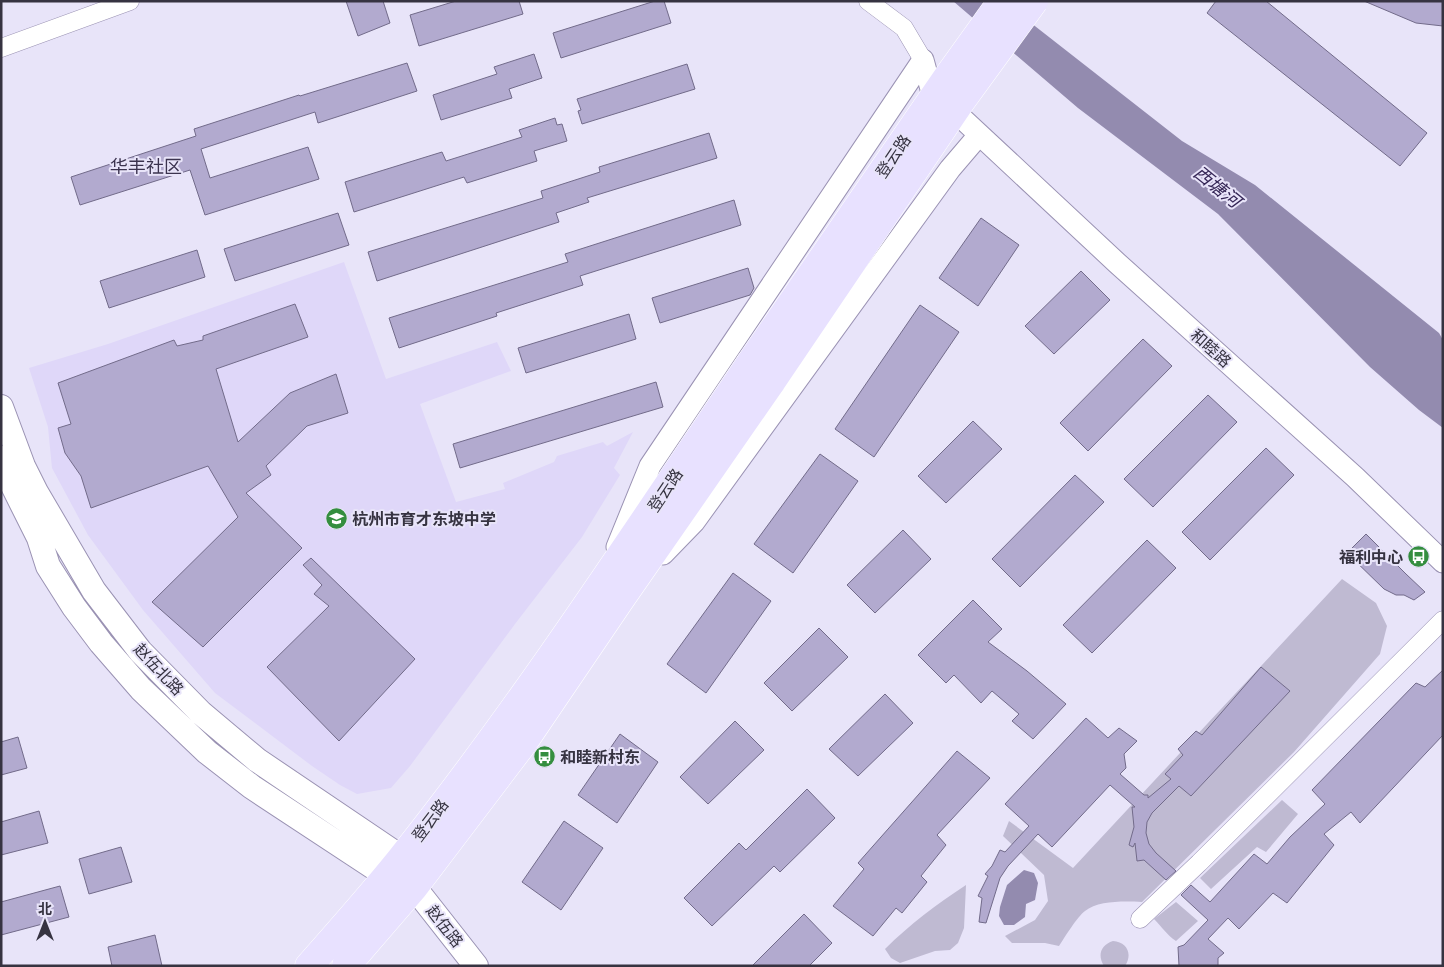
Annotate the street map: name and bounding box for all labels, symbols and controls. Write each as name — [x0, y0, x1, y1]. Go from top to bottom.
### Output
street label: 登云路 — [872, 131, 915, 181]
district label: 华丰社区 — [110, 156, 182, 177]
water label: 西塘河 — [1190, 161, 1247, 214]
street label: 和睦路 — [1186, 325, 1235, 371]
street label: 登云路 — [644, 465, 687, 515]
school or university icon: 杭州市育才东坡中学 — [324, 507, 348, 531]
place label: 杭州市育才东坡中学 — [352, 510, 496, 529]
bus stop icon: 福利中心 — [1407, 545, 1431, 569]
place label: 福利中心 — [1339, 548, 1403, 567]
street label: 赵伍北路 — [130, 639, 187, 699]
bus stop icon: 和睦新村东 — [532, 745, 556, 769]
place label: 和睦新村东 — [560, 748, 640, 767]
street label: 登云路 — [408, 795, 452, 845]
north arrow — [20, 897, 70, 947]
text: 北 — [38, 901, 52, 917]
street label: 赵伍路 — [422, 902, 467, 951]

